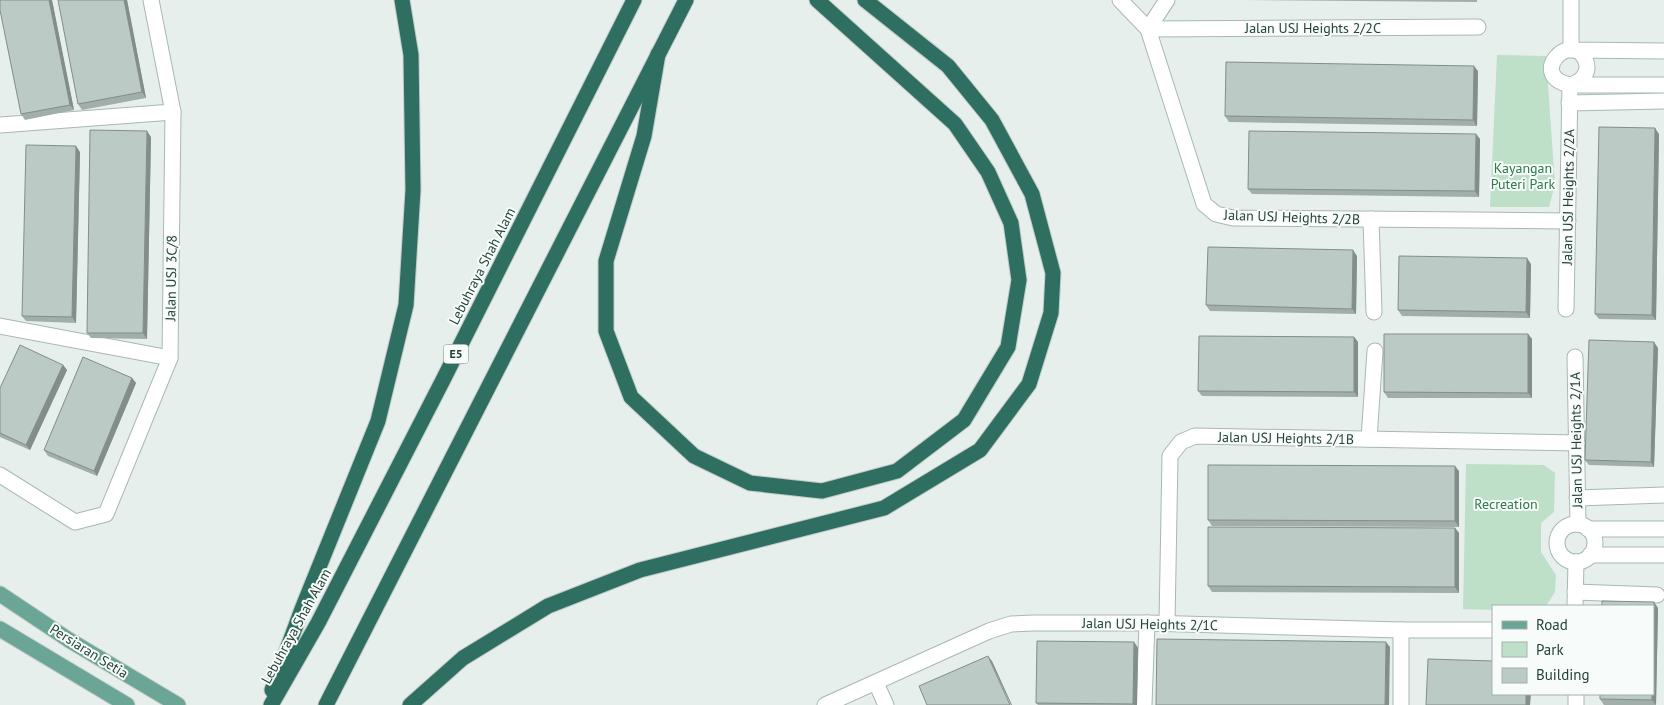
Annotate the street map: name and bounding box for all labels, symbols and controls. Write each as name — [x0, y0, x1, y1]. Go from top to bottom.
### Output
street label: Jalan USJ Heights 2/2C — [1244, 19, 1381, 37]
street label: Jalan USJ Heights 2/2A — [1558, 128, 1578, 266]
park label: Kayangan Puteri Park — [1491, 159, 1556, 193]
street label: Lebuhraya Shah Alam — [445, 205, 519, 327]
street label: Jalan USJ Heights 2/2B — [1223, 206, 1360, 228]
street label: Jalan USJ 3C/8 — [161, 235, 181, 322]
road number: E5 — [444, 344, 468, 364]
street label: Jalan USJ Heights 2/1A — [1566, 371, 1586, 509]
street label: Jalan USJ Heights 2/1B — [1217, 428, 1354, 448]
park label: Recreation — [1474, 495, 1538, 513]
street label: Lebuhraya Shah Alam — [257, 565, 335, 687]
legend — [1492, 605, 1654, 695]
street label: Jalan USJ Heights 2/1C — [1081, 614, 1218, 634]
text: Road — [1536, 615, 1568, 634]
street label: Persiaran Setia — [47, 620, 131, 682]
text: Park — [1536, 640, 1564, 659]
text: Building — [1536, 665, 1590, 684]

